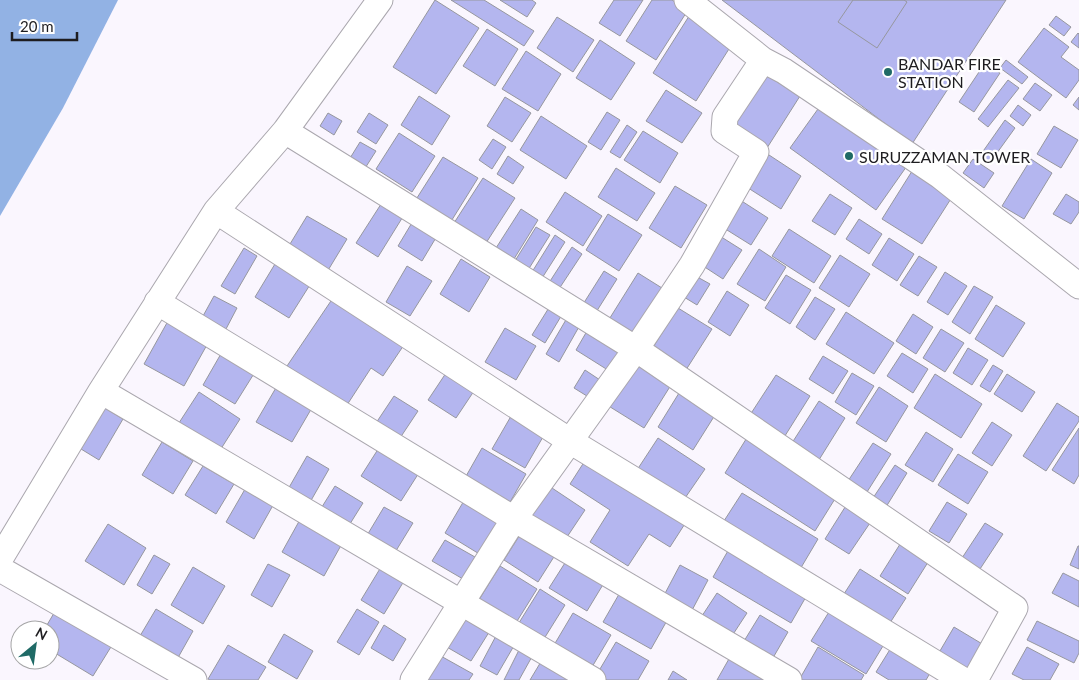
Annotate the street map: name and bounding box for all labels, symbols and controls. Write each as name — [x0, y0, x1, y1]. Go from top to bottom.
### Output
scale bar — [12, 10, 78, 42]
text: 20 m — [20, 17, 54, 35]
place label: BANDAR FIRE STATION — [898, 54, 1001, 91]
marker: BANDAR FIRE STATION — [882, 66, 894, 78]
place label: SURUZZAMAN TOWER — [859, 147, 1030, 166]
marker: SURUZZAMAN TOWER — [843, 150, 855, 162]
north arrow — [10, 620, 60, 670]
text: N — [33, 623, 50, 643]

